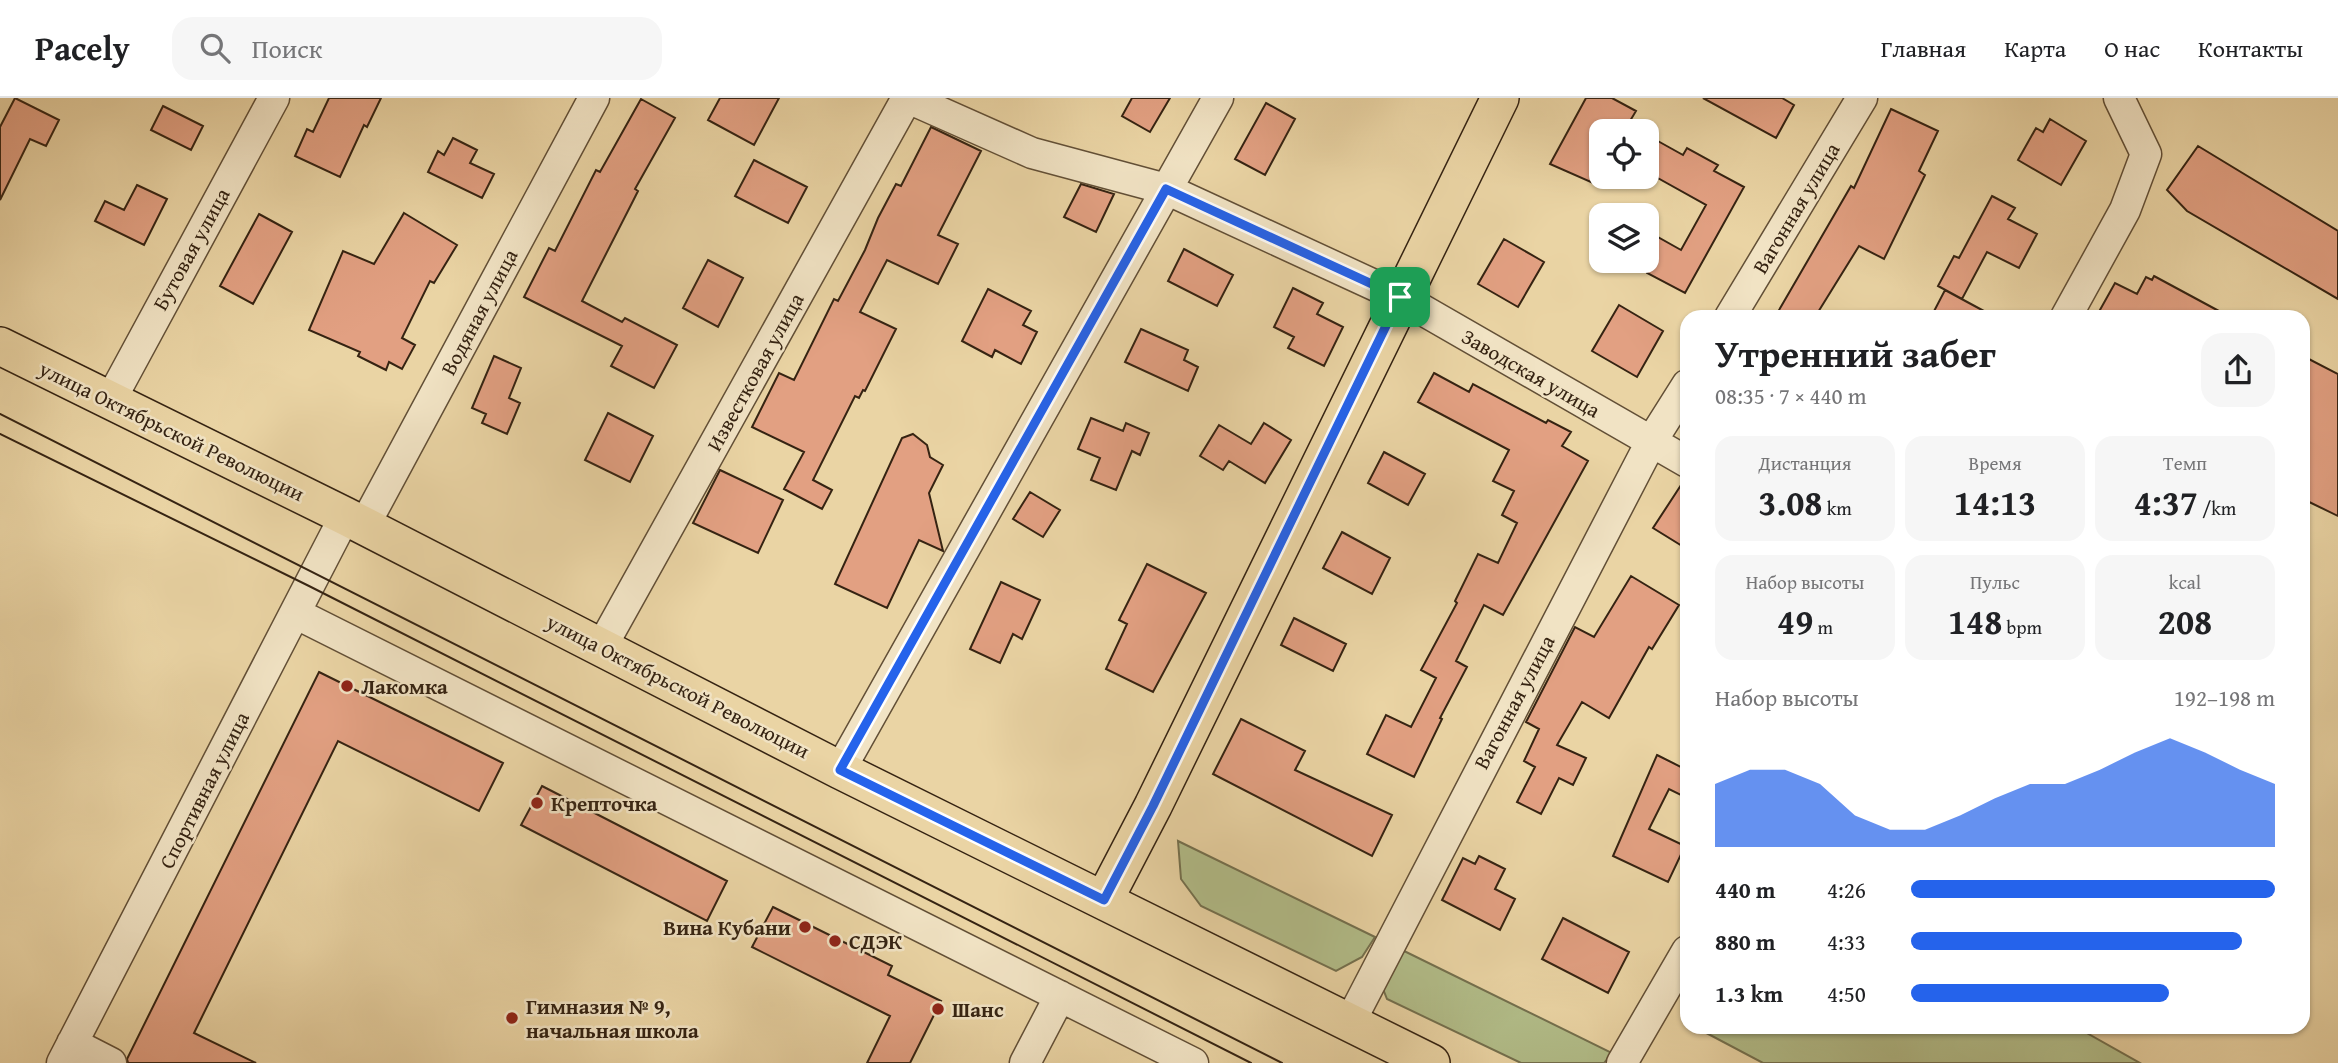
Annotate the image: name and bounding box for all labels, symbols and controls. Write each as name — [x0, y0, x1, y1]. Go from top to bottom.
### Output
search box — [172, 17, 662, 80]
text: Pacely — [35, 24, 130, 72]
icon: search — [196, 29, 234, 67]
text: Поиск — [252, 29, 322, 68]
text: Главная — [1881, 31, 1966, 66]
text: Карта — [2004, 31, 2066, 66]
text: О нас — [2104, 31, 2160, 66]
text: Контакты — [2198, 31, 2303, 66]
map controls — [1589, 119, 1659, 273]
button: locate — [1589, 119, 1659, 189]
street label: Вагонная улица — [1745, 137, 1847, 279]
street label: Бутовая улица — [145, 182, 237, 316]
button: layers — [1589, 203, 1659, 273]
street label: Водяная улица — [433, 243, 525, 381]
pin — [1370, 267, 1430, 327]
icon: arrive — [1381, 278, 1419, 316]
street label: Известковая улица — [699, 287, 811, 457]
street label: Заводская улица — [1456, 321, 1606, 425]
text: Утренний забег — [1715, 325, 1996, 381]
button: share — [2201, 333, 2275, 407]
street label: улица Октябрьской Революции — [33, 353, 310, 509]
text: 08:35 · 7 × 440 m — [1715, 379, 1867, 412]
text: Дистанция — [1759, 449, 1851, 477]
text: Время — [1968, 449, 2022, 477]
text: Темп — [2163, 449, 2207, 477]
text: 3.08 — [1758, 477, 1822, 528]
text: 14:13 — [1954, 477, 2036, 528]
text: 4:37 — [2134, 477, 2198, 528]
text: km — [1822, 494, 1852, 522]
text: /km — [2198, 494, 2236, 522]
text: Набор высоты — [1746, 568, 1864, 596]
text: Пульс — [1970, 568, 2020, 596]
text: kcal — [2169, 568, 2201, 596]
text: 49 — [1777, 596, 1813, 647]
text: 148 — [1948, 596, 2002, 647]
text: 208 — [2158, 596, 2212, 647]
street label: улица Октябрьской Революции — [540, 606, 815, 766]
text: m — [1813, 613, 1833, 641]
text: bpm — [2002, 613, 2042, 641]
street label: Вагонная улица — [1466, 629, 1562, 775]
place label: Лакомка — [361, 671, 448, 702]
marker: Лакомка — [339, 678, 355, 694]
text: Набор высоты — [1715, 681, 1859, 714]
text: 192–198 m — [2174, 681, 2275, 714]
street label: Спортивная улица — [151, 706, 257, 874]
place label: Крепточка — [551, 788, 658, 819]
marker: Крепточка — [529, 795, 545, 811]
text: 440 m — [1715, 873, 1776, 906]
text: 4:26 — [1827, 873, 1866, 906]
place label: Вина Кубани — [663, 912, 791, 943]
marker: Вина Кубани — [797, 919, 813, 935]
text: 880 m — [1715, 925, 1776, 958]
text: 4:33 — [1827, 925, 1866, 958]
place label: СДЭК — [849, 926, 902, 957]
marker: СДЭК — [827, 933, 843, 949]
text: 1.3 km — [1715, 977, 1783, 1010]
text: 4:50 — [1827, 977, 1866, 1010]
place label: Гимназия № 9, начальная школа — [526, 991, 699, 1046]
place label: Шанс — [952, 994, 1004, 1025]
marker: Шанс — [930, 1001, 946, 1017]
marker: Гимназия № 9, начальная школа — [504, 1010, 520, 1026]

